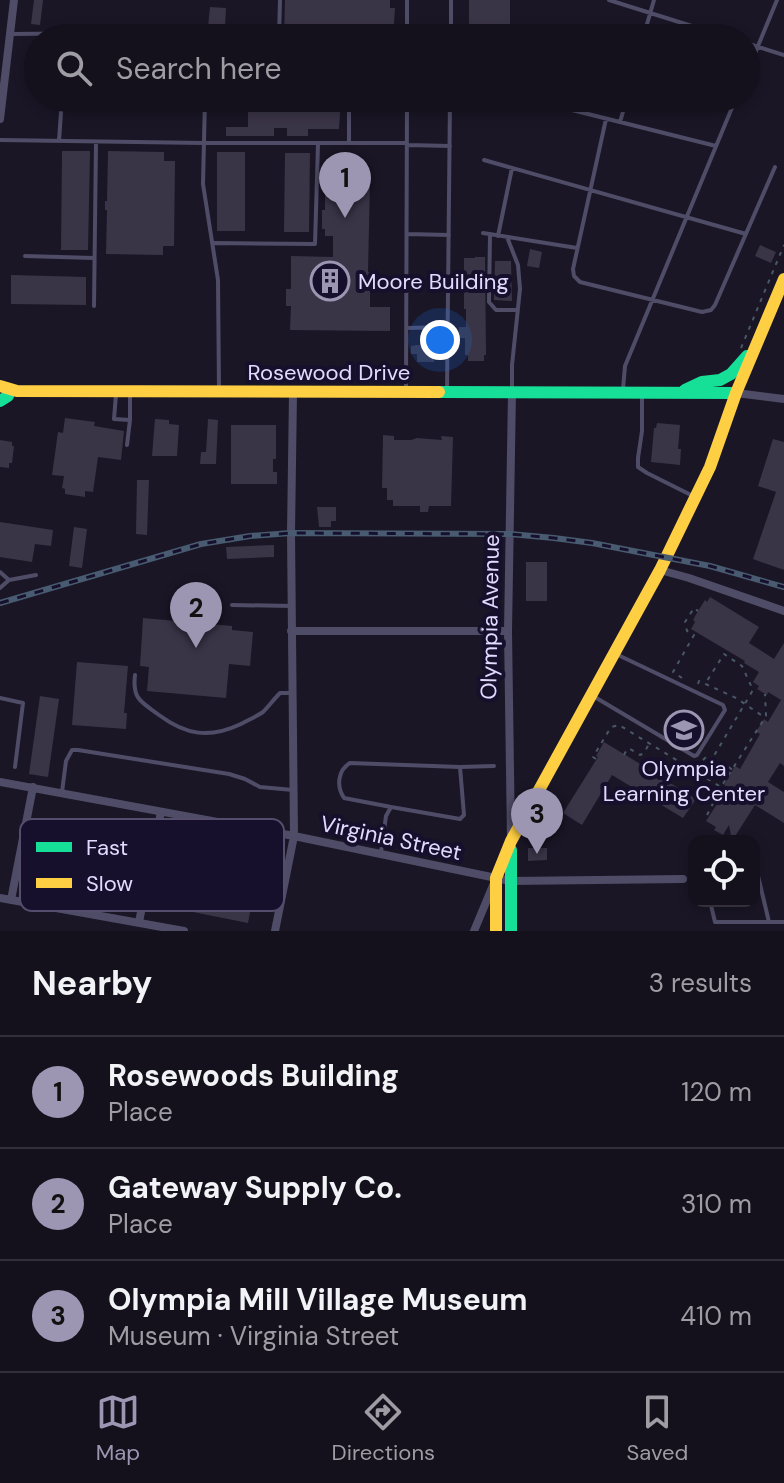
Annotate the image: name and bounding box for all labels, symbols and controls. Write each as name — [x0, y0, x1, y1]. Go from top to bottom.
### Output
search box — [24, 24, 760, 112]
icon: search — [52, 46, 96, 90]
text: Search here — [116, 49, 282, 88]
pin: 1 — [319, 152, 371, 218]
building icon: Moore Building — [309, 260, 351, 302]
place label: Moore Building — [358, 267, 509, 296]
your location — [420, 320, 460, 360]
street label: Rosewood Drive — [248, 358, 410, 387]
street label: Olympia Avenue — [474, 534, 506, 700]
pin: 2 — [170, 582, 222, 648]
school or university icon: Olympia Learning Center — [663, 709, 705, 751]
place label: Olympia Learning Center — [603, 754, 765, 808]
pin: 3 — [511, 788, 563, 854]
street label: Virginia Street — [318, 809, 464, 867]
legend — [20, 819, 284, 911]
text: Fast — [86, 833, 128, 862]
map controls — [688, 835, 760, 907]
button: locate — [688, 835, 760, 907]
text: Slow — [86, 869, 133, 898]
text: Nearby — [32, 961, 152, 1006]
text: 3 results — [649, 966, 752, 1000]
text: Rosewoods Building — [108, 1056, 399, 1095]
text: 1 — [53, 1075, 63, 1109]
text: 120 m — [681, 1075, 752, 1109]
text: Place — [108, 1095, 173, 1129]
text: Gateway Supply Co. — [108, 1168, 402, 1207]
text: 2 — [50, 1187, 66, 1221]
text: 310 m — [681, 1187, 752, 1221]
text: Place — [108, 1207, 173, 1241]
text: Olympia Mill Village Museum — [108, 1280, 527, 1319]
text: 3 — [50, 1299, 66, 1333]
text: 410 m — [680, 1299, 752, 1333]
text: Museum · Virginia Street — [108, 1319, 399, 1353]
tab: Map — [96, 1390, 140, 1467]
tab: Directions — [332, 1390, 435, 1467]
tab: Saved — [627, 1390, 688, 1467]

